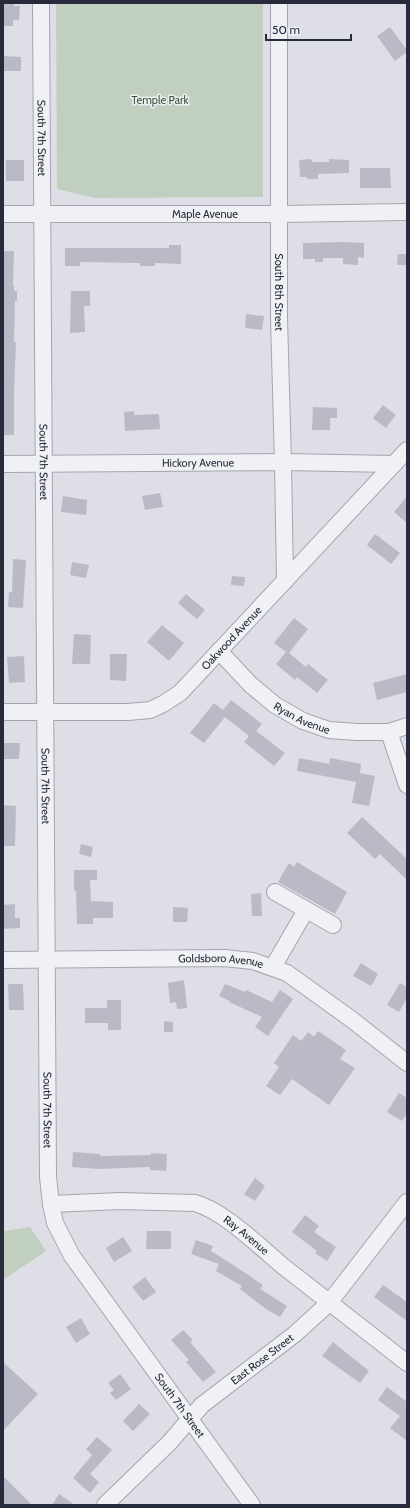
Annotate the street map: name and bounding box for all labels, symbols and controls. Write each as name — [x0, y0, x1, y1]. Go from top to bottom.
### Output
scale bar — [266, 16, 351, 42]
text: 50 m — [272, 22, 300, 37]
park label: Temple Park — [132, 93, 189, 107]
street label: South 7th Street — [35, 100, 49, 177]
street label: Maple Avenue — [172, 207, 238, 221]
street label: South 8th Street — [272, 253, 286, 331]
street label: South 7th Street — [37, 424, 51, 501]
street label: Hickory Avenue — [162, 455, 235, 470]
street label: Oakwood Avenue — [198, 603, 265, 673]
street label: Ryan Avenue — [271, 699, 332, 737]
street label: South 7th Street — [38, 748, 53, 825]
street label: Goldsboro Avenue — [178, 951, 266, 971]
street label: South 7th Street — [40, 1072, 55, 1149]
street label: Ray Avenue — [221, 1212, 272, 1258]
street label: East Rose Street — [228, 1330, 297, 1388]
street label: South 7th Street — [152, 1370, 208, 1441]

